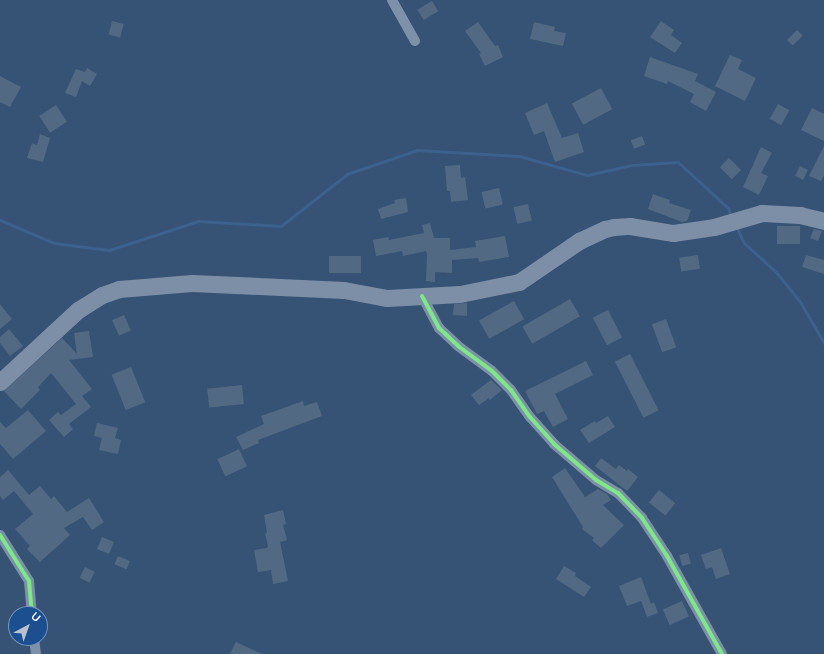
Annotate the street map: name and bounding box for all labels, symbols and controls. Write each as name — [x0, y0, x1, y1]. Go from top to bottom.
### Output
north arrow — [8, 606, 48, 646]
text: U — [28, 609, 44, 626]

